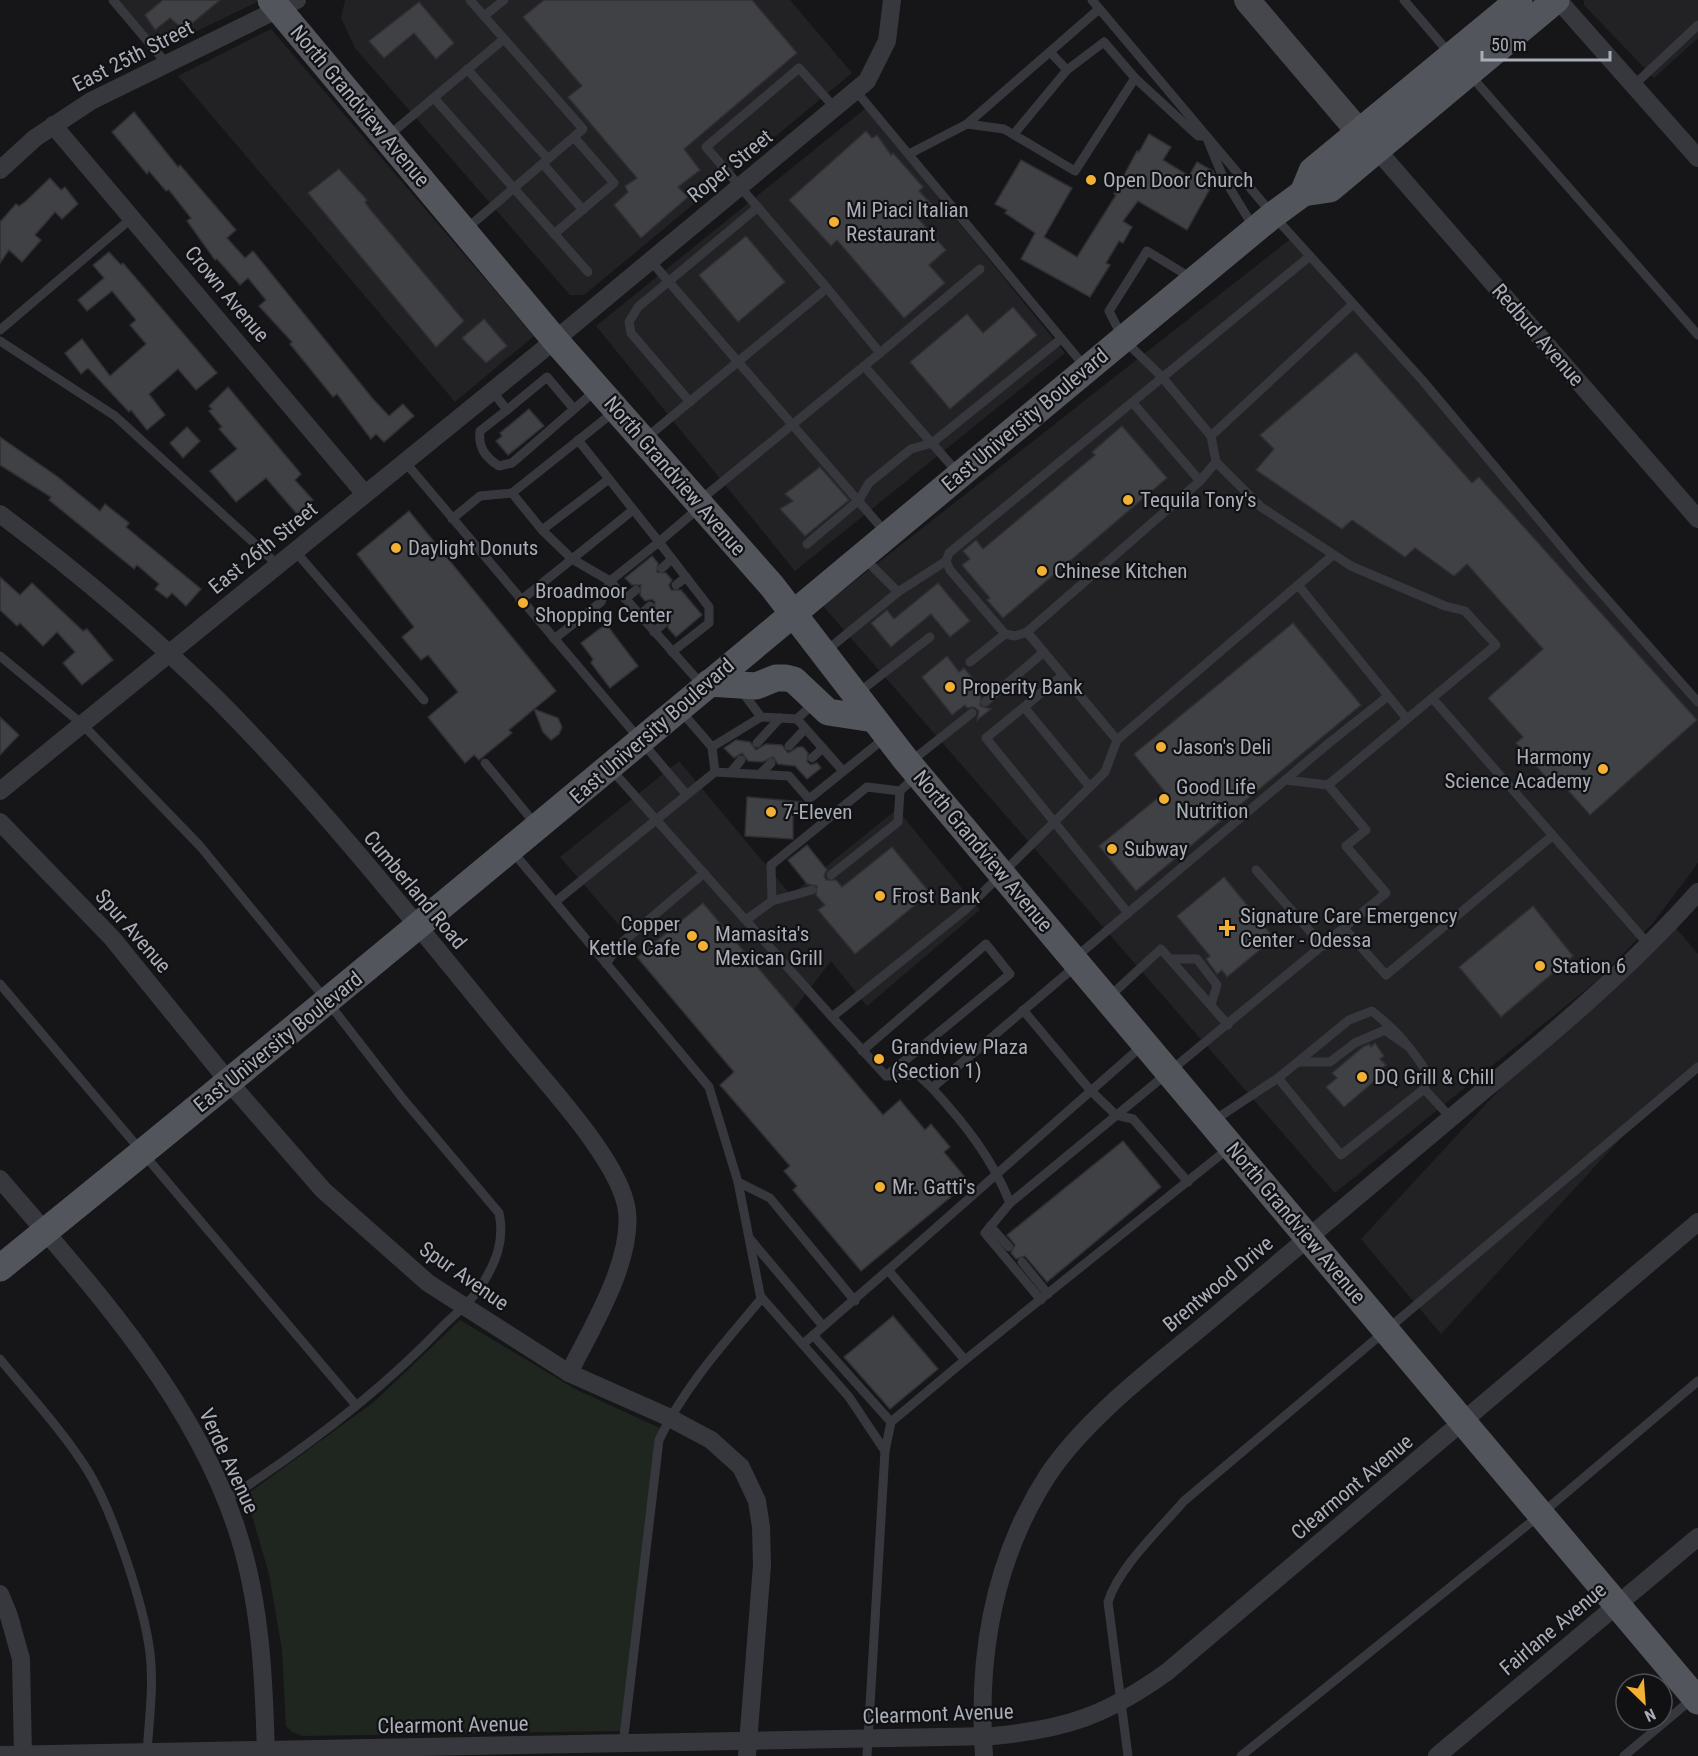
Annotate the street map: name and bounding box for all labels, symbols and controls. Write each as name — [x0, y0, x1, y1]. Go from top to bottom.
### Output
street label: East 25th Street — [69, 15, 197, 97]
street label: North Grandview Avenue — [285, 20, 435, 192]
scale bar — [1482, 24, 1610, 62]
text: 50 m — [1491, 34, 1526, 55]
street label: Roper Street — [683, 124, 777, 208]
place label: Open Door Church — [1103, 168, 1253, 192]
marker: Open Door Church — [1084, 173, 1098, 187]
place label: Mi Piaci Italian Restaurant — [846, 198, 969, 246]
marker: Mi Piaci Italian Restaurant — [827, 215, 841, 229]
street label: Crown Avenue — [180, 241, 274, 347]
street label: Redbud Avenue — [1487, 279, 1589, 391]
street label: East University Boulevard — [937, 344, 1113, 496]
street label: North Grandview Avenue — [599, 391, 751, 561]
place label: Tequila Tony's — [1140, 488, 1256, 512]
marker: Tequila Tony's — [1121, 493, 1135, 507]
street label: East 26th Street — [204, 497, 322, 599]
place label: Daylight Donuts — [408, 536, 538, 560]
marker: Daylight Donuts — [389, 541, 403, 555]
place label: Chinese Kitchen — [1054, 559, 1187, 583]
marker: Chinese Kitchen — [1035, 564, 1049, 578]
place label: Broadmoor Shopping Center — [535, 579, 672, 627]
marker: Broadmoor Shopping Center — [516, 596, 530, 610]
street label: East University Boulevard — [565, 653, 739, 809]
place label: Properity Bank — [962, 675, 1083, 699]
marker: Properity Bank — [943, 680, 957, 694]
place label: Jason's Deli — [1173, 735, 1271, 759]
marker: Jason's Deli — [1154, 740, 1168, 754]
place label: Harmony Science Academy — [1445, 745, 1591, 793]
marker: Harmony Science Academy — [1596, 762, 1610, 776]
street label: North Grandview Avenue — [908, 765, 1058, 937]
place label: Good Life Nutrition — [1176, 775, 1256, 823]
marker: Good Life Nutrition — [1157, 792, 1171, 806]
place label: 7-Eleven — [783, 800, 852, 824]
marker: 7-Eleven — [764, 805, 778, 819]
street label: Cumberland Road — [359, 826, 471, 954]
place label: Subway — [1124, 837, 1188, 861]
marker: Subway — [1105, 842, 1119, 856]
street label: Spur Avenue — [90, 884, 176, 978]
place label: Frost Bank — [892, 884, 981, 908]
marker: Frost Bank — [873, 889, 887, 903]
place label: Signature Care Emergency Center - Odessa — [1240, 904, 1458, 952]
place label: Copper Kettle Cafe — [589, 912, 680, 960]
marker: Signature Care Emergency Center - Odessa — [1218, 919, 1236, 937]
place label: Mamasita's Mexican Grill — [715, 922, 823, 970]
marker: Copper Kettle Cafe — [685, 929, 699, 943]
marker: Mamasita's Mexican Grill — [696, 939, 710, 953]
place label: Station 6 — [1552, 954, 1626, 978]
marker: Station 6 — [1533, 959, 1547, 973]
street label: East University Boulevard — [189, 967, 367, 1117]
place label: Grandview Plaza (Section 1) — [891, 1035, 1028, 1083]
marker: Grandview Plaza (Section 1) — [872, 1052, 886, 1066]
place label: DQ Grill & Chill — [1374, 1065, 1494, 1089]
marker: DQ Grill & Chill — [1355, 1070, 1369, 1084]
street label: North Grandview Avenue — [1221, 1137, 1371, 1309]
place label: Mr. Gatti's — [892, 1175, 976, 1199]
marker: Mr. Gatti's — [873, 1180, 887, 1194]
street label: Brentwood Drive — [1158, 1231, 1278, 1337]
street label: Spur Avenue — [415, 1237, 513, 1315]
street label: Verde Avenue — [194, 1405, 264, 1517]
street label: Clearmont Avenue — [1286, 1429, 1418, 1545]
street label: Fairlane Avenue — [1495, 1578, 1611, 1680]
north arrow — [1614, 1672, 1674, 1732]
street label: Clearmont Avenue — [862, 1699, 1014, 1729]
text: N — [1642, 1704, 1659, 1726]
street label: Clearmont Avenue — [377, 1712, 529, 1738]

